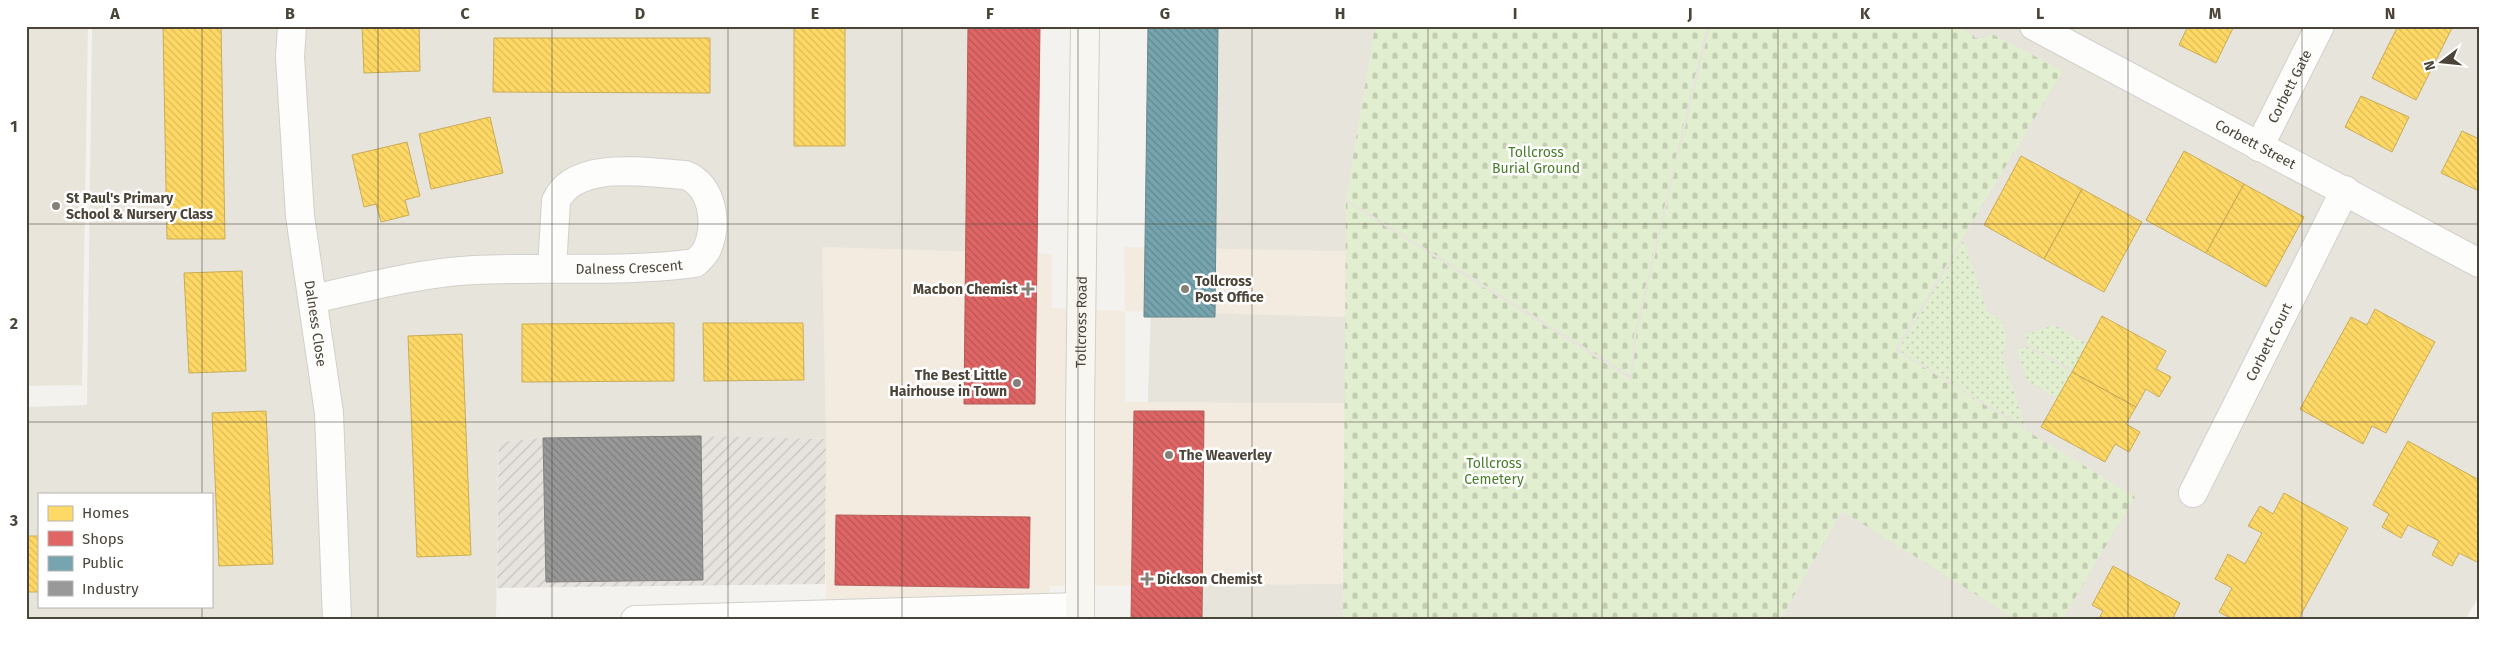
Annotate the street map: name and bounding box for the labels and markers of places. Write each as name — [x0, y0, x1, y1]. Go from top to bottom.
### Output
place label: St Paul's Primary School & Nursery Class — [66, 190, 213, 223]
marker: St Paul's Primary School & Nursery Class — [50, 200, 62, 212]
place label: Tollcross Post Office — [1195, 273, 1264, 306]
place label: Macbon Chemist — [913, 281, 1019, 298]
marker: Macbon Chemist — [1022, 283, 1034, 295]
marker: Tollcross Post Office — [1179, 283, 1191, 295]
place label: The Best Little Hairhouse in Town — [889, 367, 1007, 400]
marker: The Best Little Hairhouse in Town — [1011, 377, 1023, 389]
place label: The Weaverley — [1179, 447, 1273, 464]
marker: The Weaverley — [1163, 449, 1175, 461]
place label: Dickson Chemist — [1157, 571, 1263, 588]
marker: Dickson Chemist — [1141, 573, 1153, 585]

